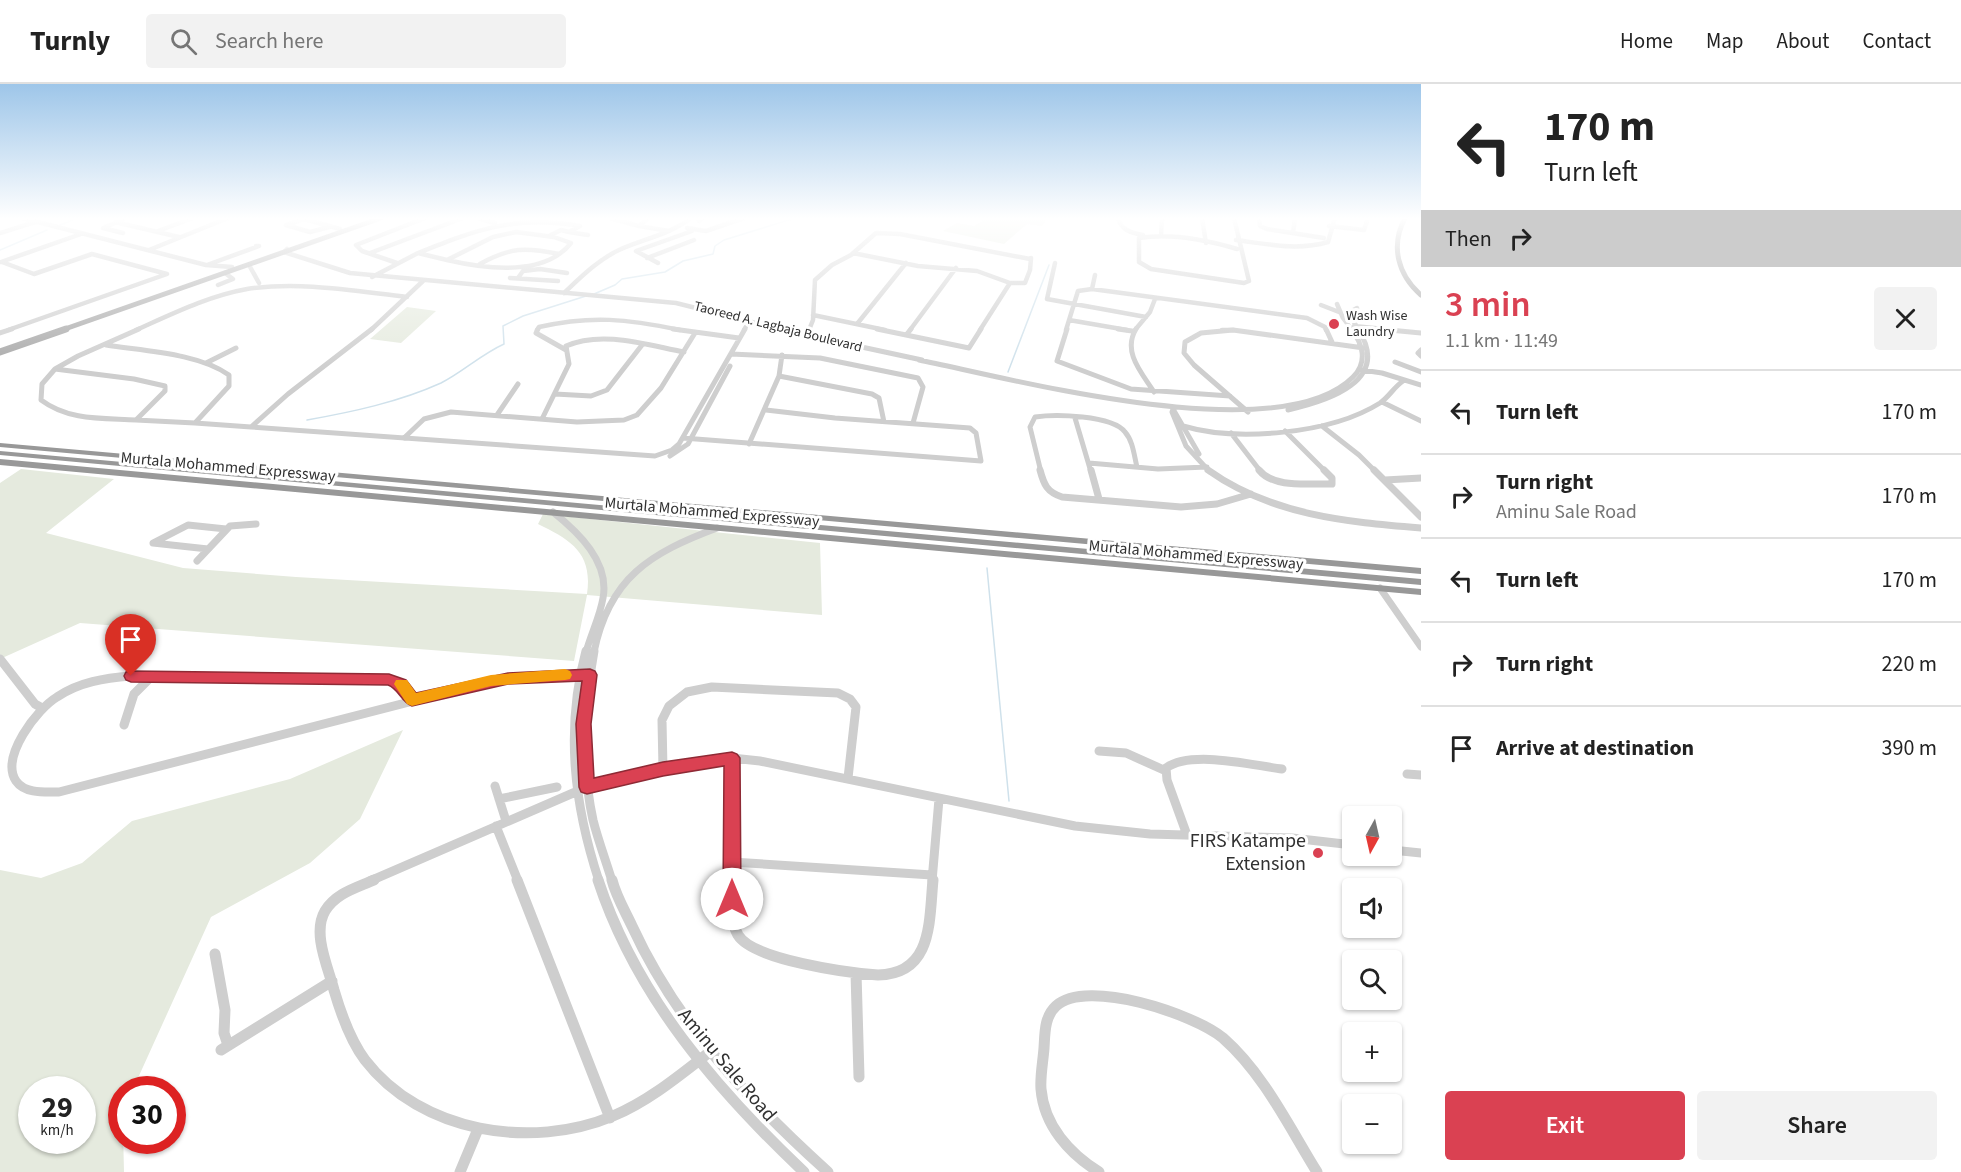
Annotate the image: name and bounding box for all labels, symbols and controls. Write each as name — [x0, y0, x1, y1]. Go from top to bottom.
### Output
search box — [146, 14, 566, 68]
text: Turnly — [30, 21, 110, 61]
icon: search — [167, 25, 200, 58]
text: Search here — [215, 25, 324, 57]
text: Home — [1620, 26, 1673, 56]
text: Map — [1706, 26, 1744, 56]
text: About — [1777, 26, 1829, 56]
text: Contact — [1862, 26, 1931, 56]
text: 170 m — [1544, 97, 1655, 157]
icon: left — [1445, 108, 1523, 186]
text: Turn left — [1544, 153, 1638, 192]
icon: right — [1504, 222, 1537, 255]
text: Then — [1445, 223, 1492, 255]
text: 3 min — [1445, 279, 1531, 330]
button: close — [1874, 287, 1937, 350]
street label: Taoreed A. Lagbaja Boulevard — [692, 296, 864, 358]
place label: Wash Wise Laundry — [1346, 306, 1407, 342]
marker: Wash Wise Laundry — [1327, 317, 1341, 331]
text: 1.1 km · 11:49 — [1445, 327, 1558, 355]
icon: left — [1445, 396, 1478, 429]
text: Turn left — [1496, 396, 1578, 428]
text: 170 m — [1882, 396, 1937, 428]
street label: Murtala Mohammed Expressway — [120, 447, 337, 487]
text: Turn right — [1496, 466, 1593, 498]
icon: right — [1445, 480, 1478, 513]
text: 170 m — [1882, 480, 1937, 512]
street label: Murtala Mohammed Expressway — [604, 492, 821, 532]
text: Aminu Sale Road — [1496, 498, 1637, 526]
street label: Murtala Mohammed Expressway — [1088, 535, 1305, 575]
icon: left — [1445, 564, 1478, 597]
text: Turn left — [1496, 564, 1578, 596]
text: 170 m — [1882, 564, 1937, 596]
pin — [105, 614, 156, 676]
icon: arrive — [114, 623, 147, 656]
icon: right — [1445, 648, 1478, 681]
text: Turn right — [1496, 648, 1593, 680]
text: 220 m — [1882, 648, 1937, 680]
icon: arrive — [1445, 732, 1478, 765]
text: Arrive at destination — [1496, 732, 1694, 764]
text: 390 m — [1882, 732, 1937, 764]
north arrow — [1342, 806, 1402, 866]
map controls — [1342, 806, 1402, 1154]
place label: FIRS Katampe Extension — [1190, 827, 1306, 878]
marker: FIRS Katampe Extension — [1311, 846, 1325, 860]
position arrow — [700, 867, 764, 931]
button: sound — [1342, 878, 1402, 938]
button: search — [1342, 950, 1402, 1010]
street label: Aminu Sale Road — [671, 1002, 783, 1128]
button: + — [1342, 1022, 1402, 1082]
speed limit sign: 30 — [108, 1076, 186, 1154]
text: 29 — [41, 1086, 73, 1129]
button: Exit — [1445, 1091, 1685, 1160]
button: Share — [1697, 1091, 1937, 1160]
button: − — [1342, 1094, 1402, 1154]
text: km/h — [40, 1120, 74, 1141]

